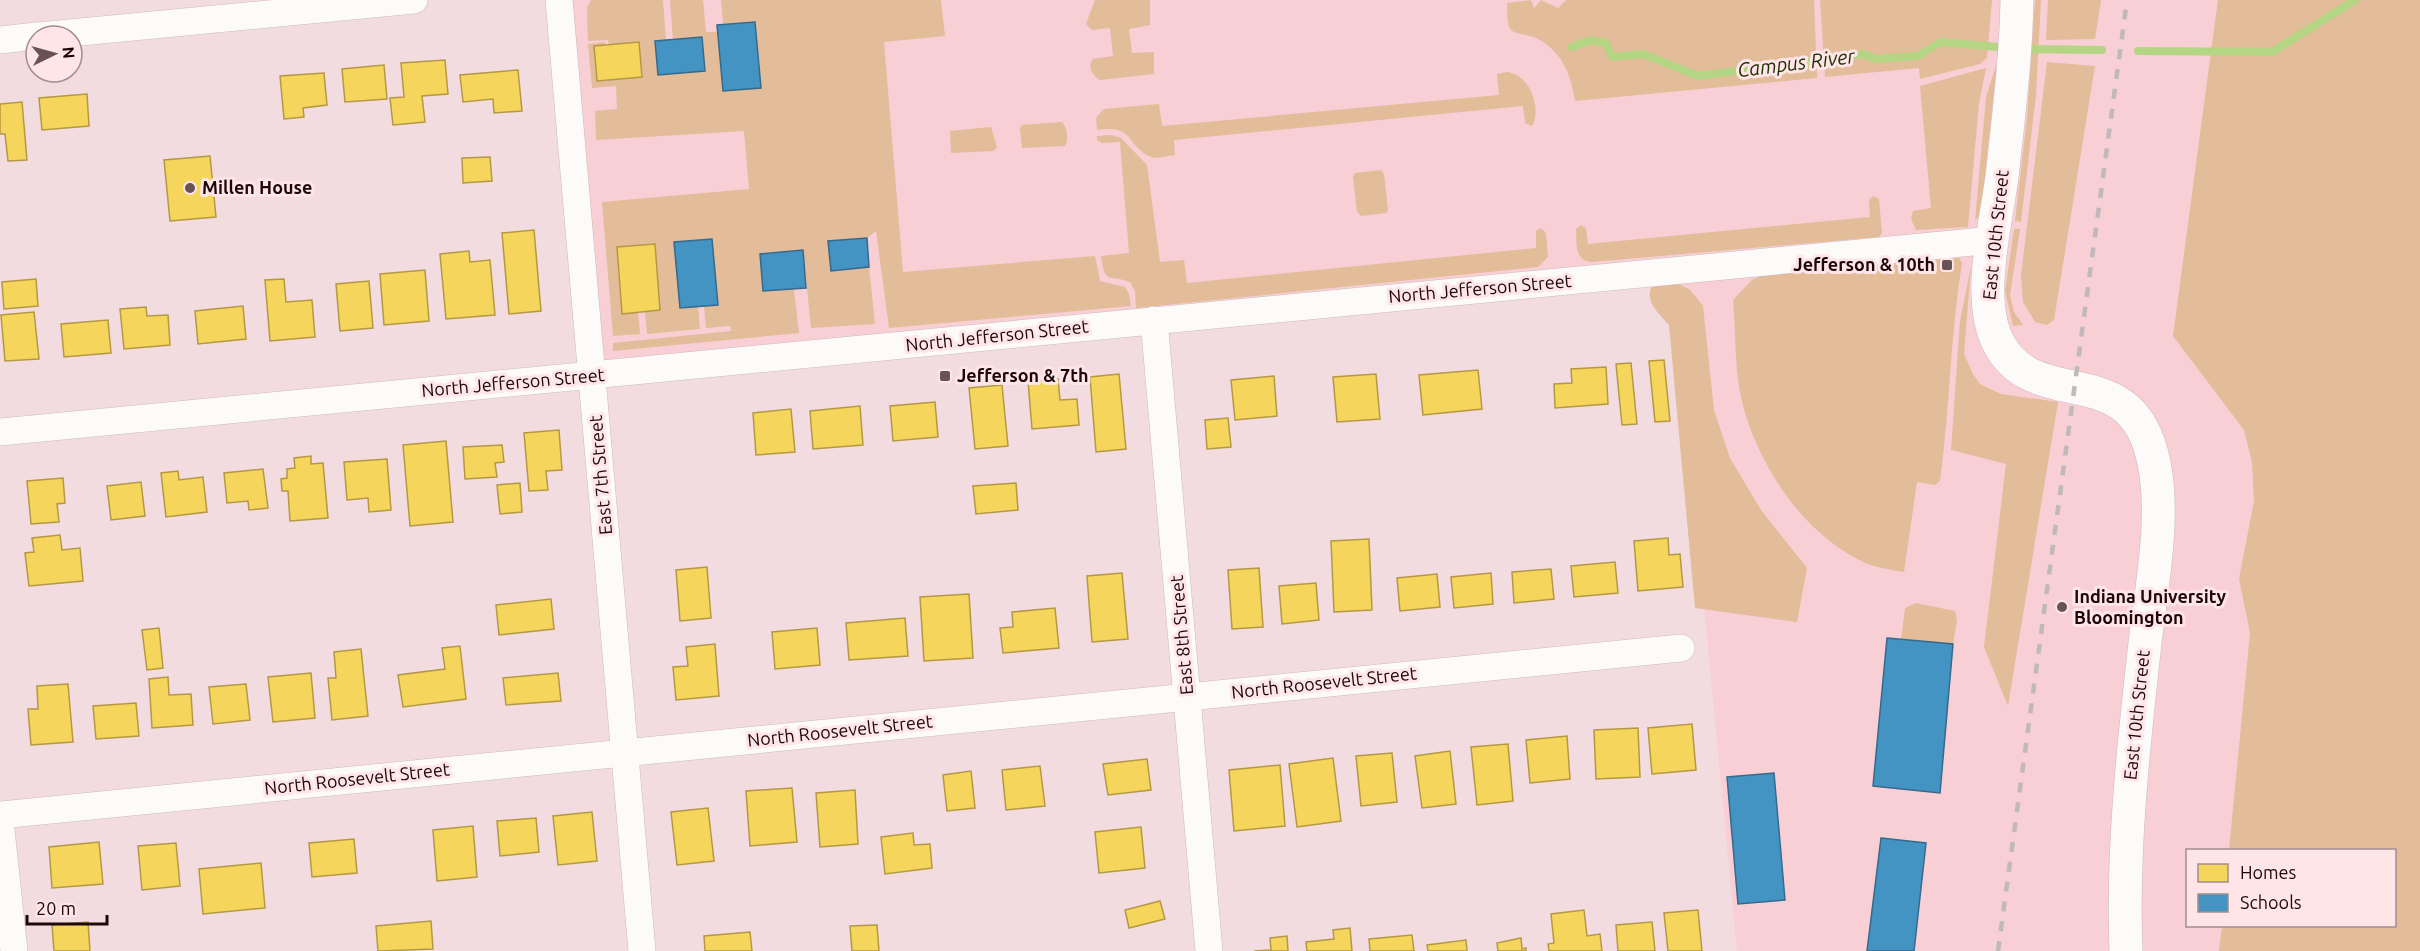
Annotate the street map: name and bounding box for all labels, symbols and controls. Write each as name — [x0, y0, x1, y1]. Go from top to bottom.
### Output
north arrow — [24, 24, 84, 84]
water label: Campus River — [1736, 44, 1857, 81]
text: N — [59, 46, 78, 59]
street label: East 10th Street — [1978, 169, 2012, 301]
place label: Millen House — [202, 177, 312, 197]
marker: Millen House — [183, 181, 197, 195]
place label: Jefferson & 10th — [1793, 254, 1935, 274]
marker: Jefferson & 10th — [1940, 258, 1954, 272]
street label: North Jefferson Street — [1387, 270, 1572, 306]
street label: North Jefferson Street — [904, 315, 1089, 355]
street label: North Jefferson Street — [420, 364, 605, 400]
place label: Jefferson & 7th — [957, 365, 1089, 385]
marker: Jefferson & 7th — [938, 369, 952, 383]
street label: East 7th Street — [585, 414, 615, 536]
street label: East 8th Street — [1166, 574, 1196, 696]
place label: Indiana University Bloomington — [2074, 586, 2227, 627]
marker: Indiana University Bloomington — [2055, 600, 2069, 614]
street label: East 10th Street — [2119, 649, 2153, 781]
street label: North Roosevelt Street — [1230, 662, 1418, 702]
street label: North Roosevelt Street — [746, 710, 934, 750]
street label: North Roosevelt Street — [263, 758, 451, 798]
legend — [2186, 849, 2396, 927]
text: Homes — [2240, 862, 2297, 882]
scale bar — [27, 888, 106, 926]
text: Schools — [2240, 892, 2302, 912]
text: 20 m — [36, 898, 76, 918]

